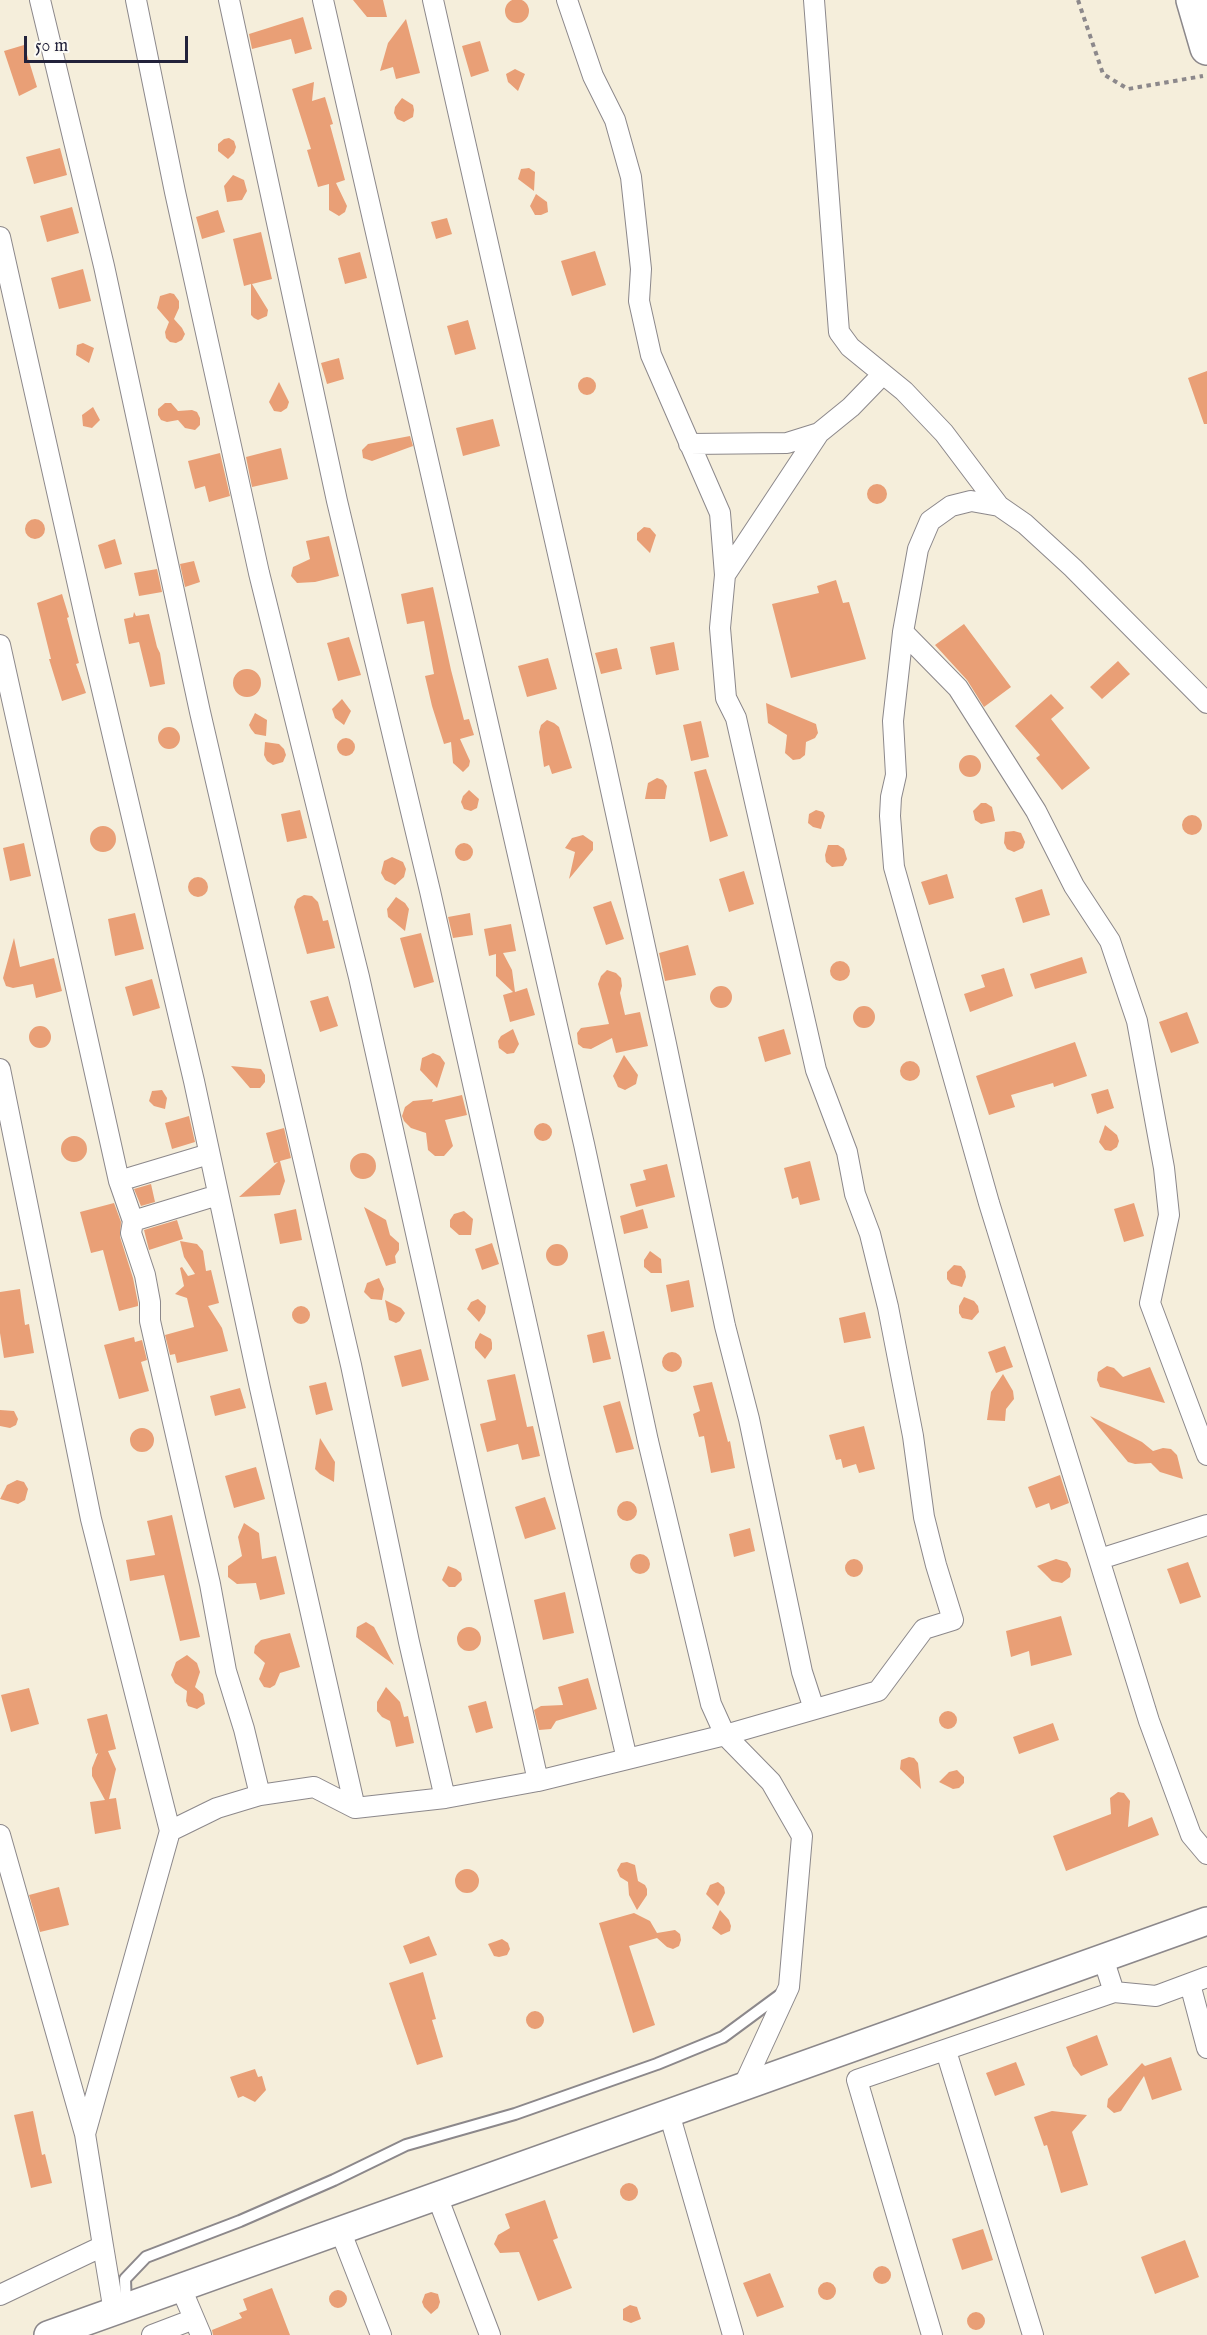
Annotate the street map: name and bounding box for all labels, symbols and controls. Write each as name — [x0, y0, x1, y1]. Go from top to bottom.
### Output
scale bar — [27, 24, 190, 62]
text: 50 m — [35, 35, 68, 58]

